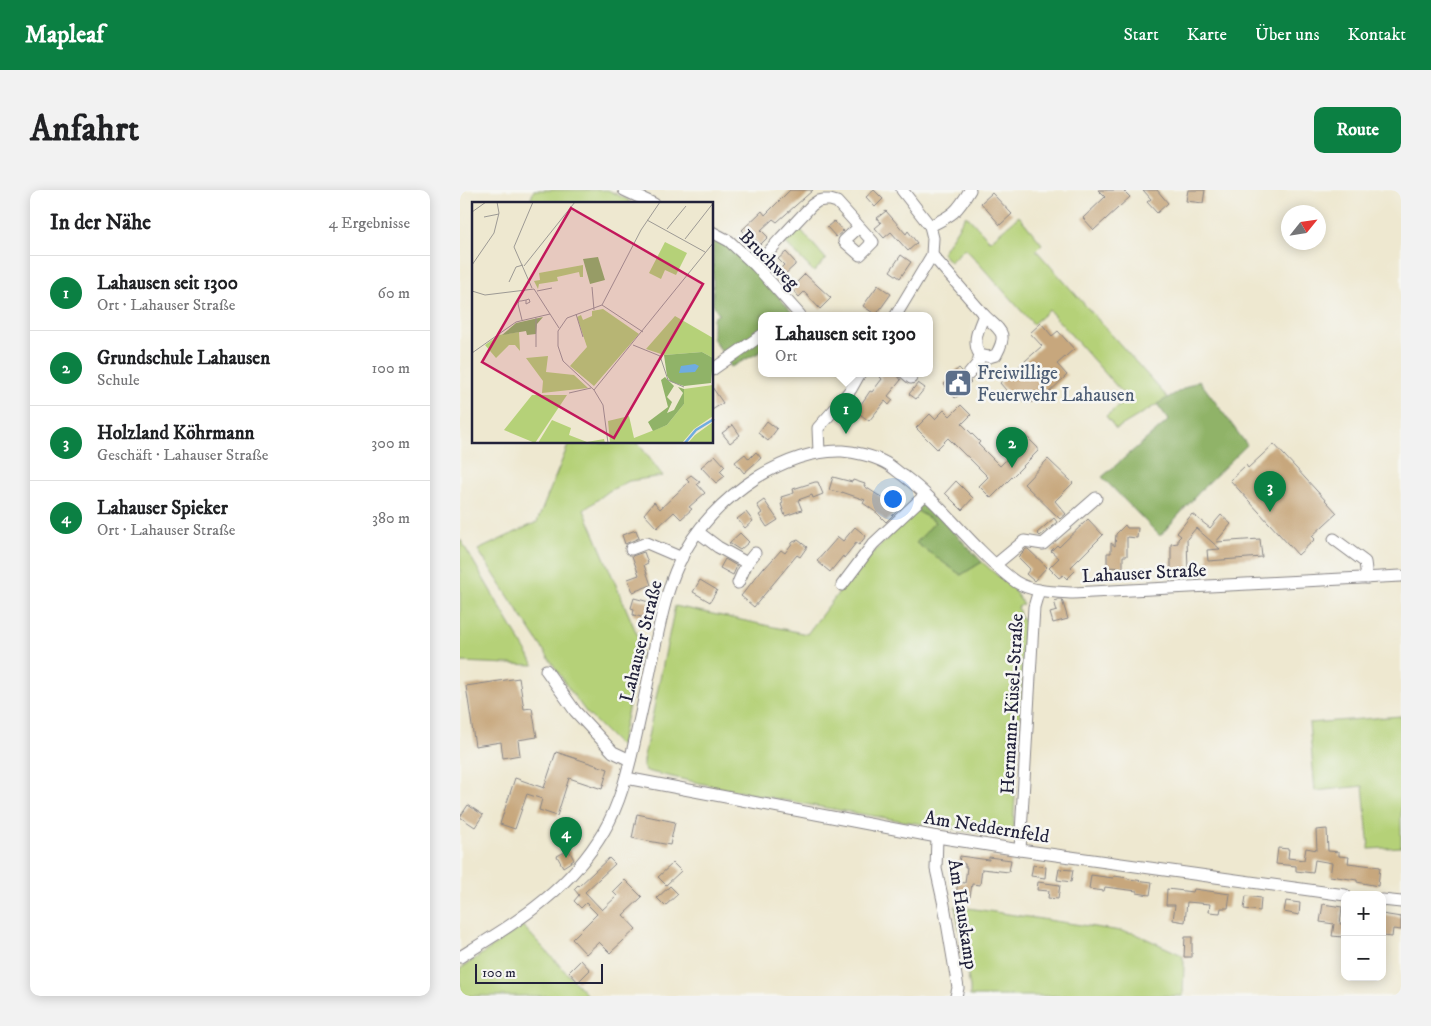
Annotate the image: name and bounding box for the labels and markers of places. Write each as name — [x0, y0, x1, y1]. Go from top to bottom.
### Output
place label: Freiwillige Feuerwehr Lahausen — [977, 362, 1135, 407]
public building icon: Freiwillige Feuerwehr Lahausen — [943, 368, 973, 398]
pin: 1 — [830, 393, 862, 434]
pin: 2 — [996, 427, 1028, 468]
pin: 3 — [1254, 471, 1286, 512]
pin: 4 — [550, 817, 582, 858]

